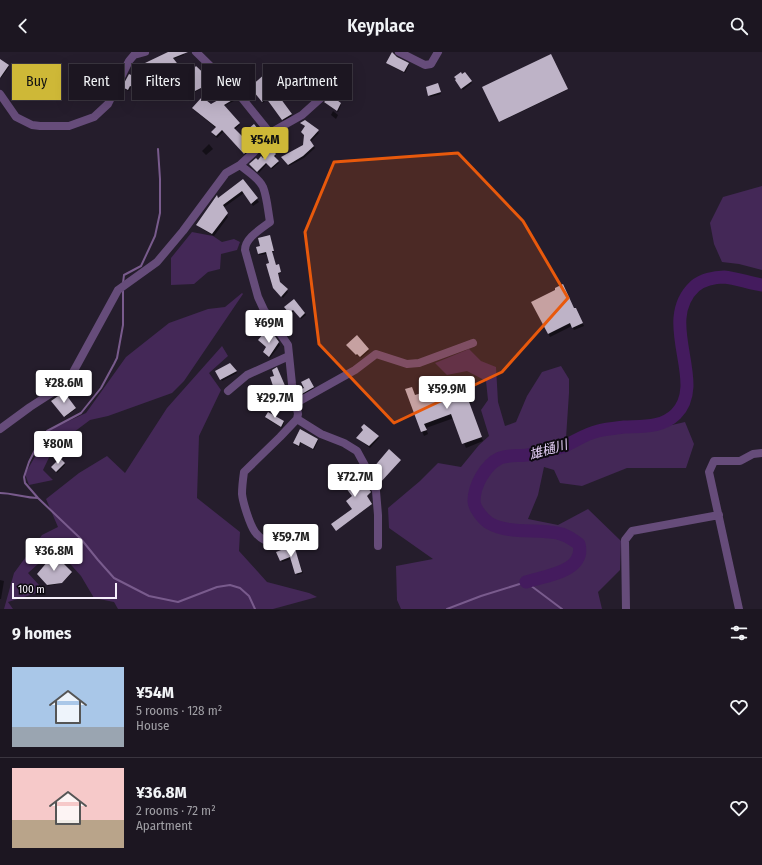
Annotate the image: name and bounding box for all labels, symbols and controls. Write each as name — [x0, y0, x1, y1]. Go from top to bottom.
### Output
icon: back — [12, 15, 34, 37]
text: Keyplace — [347, 15, 415, 37]
icon: search — [728, 15, 750, 37]
chip: Buy — [12, 64, 61, 100]
chip: Rent — [69, 64, 124, 100]
chip: Filters — [132, 64, 194, 100]
chip: New — [202, 64, 255, 100]
chip: Apartment — [263, 64, 352, 100]
pin: ¥54M — [241, 127, 289, 161]
text: ¥54M — [250, 132, 280, 147]
pin: ¥69M — [245, 310, 293, 344]
text: ¥69M — [254, 315, 284, 330]
pin: ¥28.6M — [31, 370, 97, 404]
text: ¥28.6M — [45, 375, 83, 390]
pin: ¥59.9M — [414, 376, 480, 410]
text: ¥59.9M — [428, 381, 466, 396]
pin: ¥29.7M — [242, 385, 308, 419]
text: ¥29.7M — [256, 390, 294, 405]
pin: ¥80M — [34, 431, 82, 465]
text: ¥80M — [43, 436, 73, 451]
water label: 雄樋川 — [527, 436, 571, 462]
pin: ¥72.7M — [322, 464, 388, 498]
text: ¥72.7M — [337, 469, 373, 484]
pin: ¥59.7M — [258, 524, 324, 558]
text: ¥59.7M — [272, 529, 310, 544]
pin: ¥36.8M — [21, 538, 87, 572]
text: ¥36.8M — [35, 543, 73, 558]
scale bar — [12, 581, 117, 600]
text: 100 m — [18, 583, 45, 596]
icon: filters — [728, 622, 750, 644]
text: 9 homes — [12, 623, 71, 644]
text: ¥54M — [136, 682, 174, 703]
icon: home — [44, 683, 92, 731]
icon: heart — [728, 696, 750, 718]
text: 5 rooms · 128 m² — [136, 703, 222, 718]
text: House — [136, 718, 170, 733]
text: ¥36.8M — [136, 782, 187, 803]
icon: home — [44, 784, 92, 832]
icon: heart — [728, 797, 750, 819]
text: 2 rooms · 72 m² — [136, 803, 216, 818]
text: Apartment — [136, 818, 192, 833]

